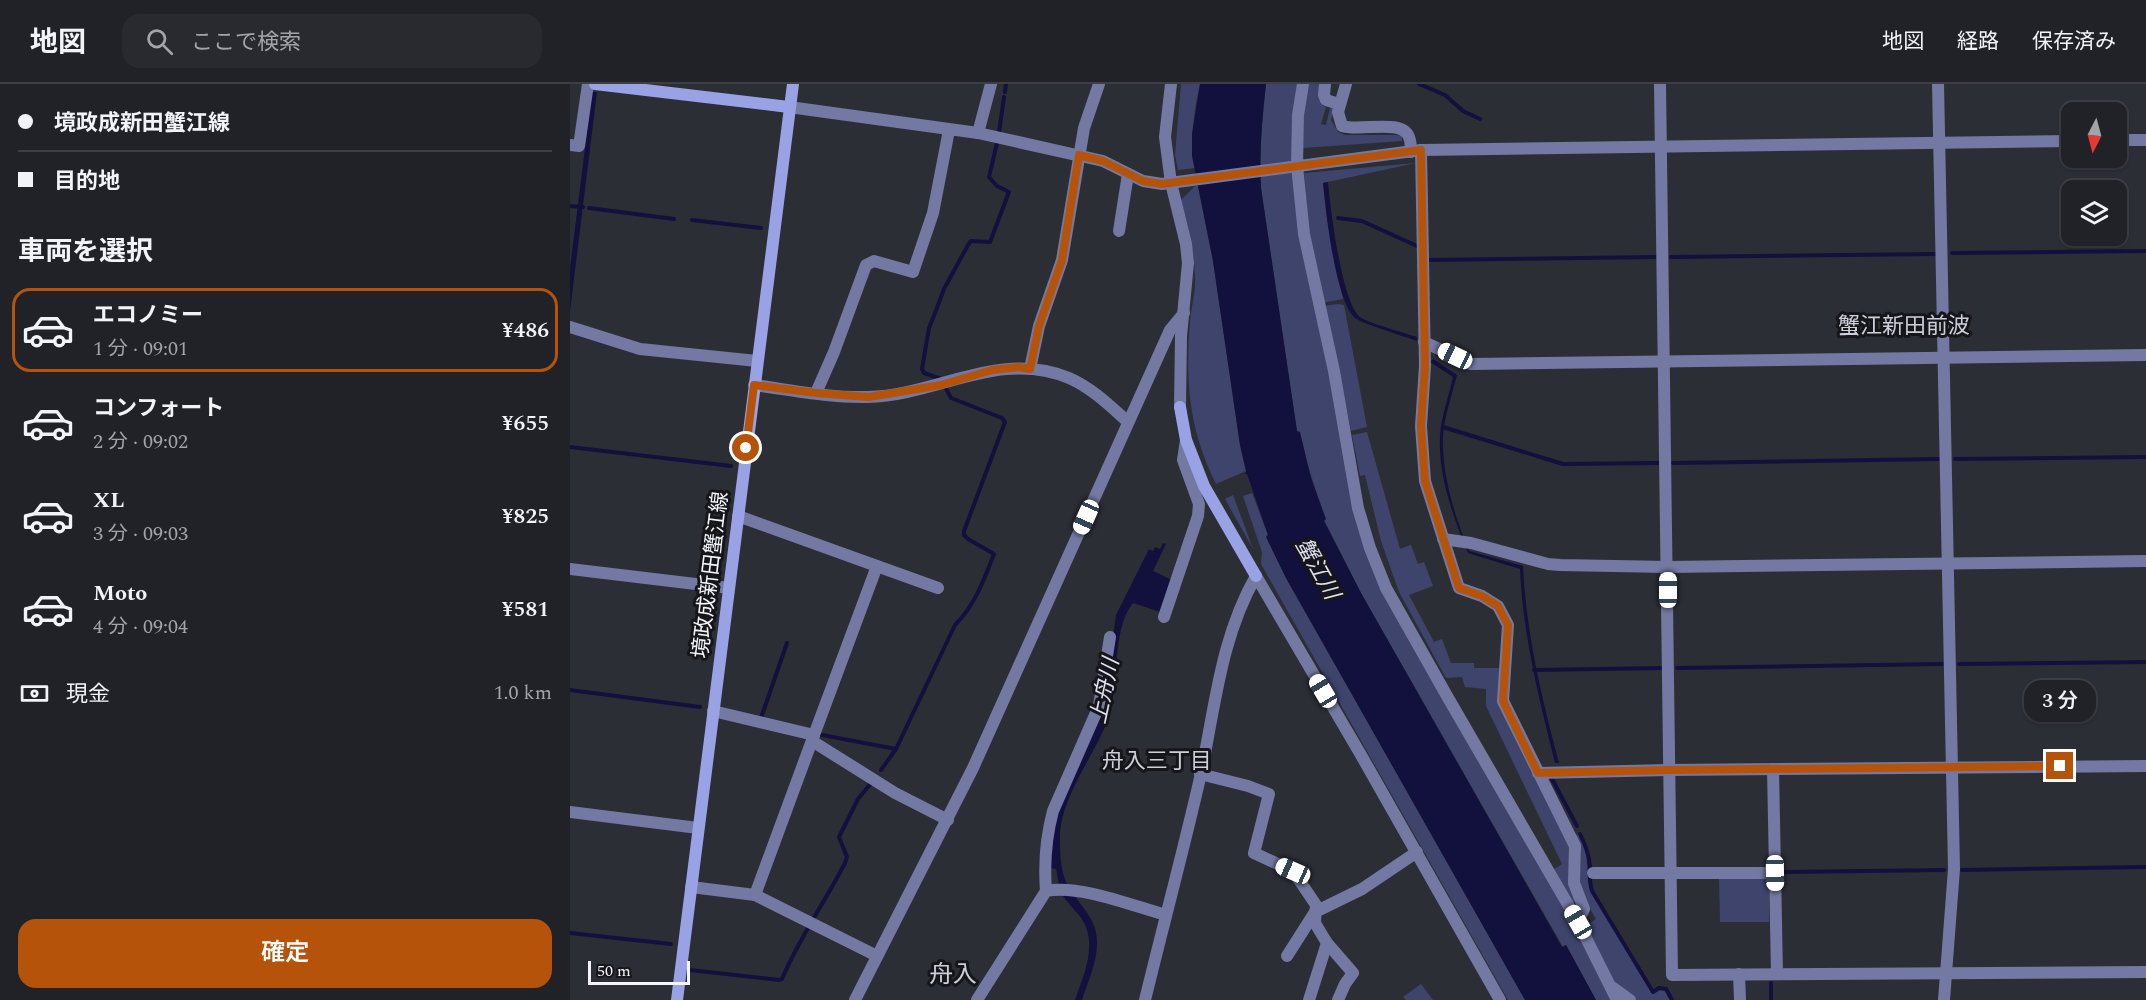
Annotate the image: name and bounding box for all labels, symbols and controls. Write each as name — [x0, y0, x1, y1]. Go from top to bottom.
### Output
search box — [122, 14, 542, 68]
text: 地図 — [30, 21, 86, 64]
icon: search — [143, 25, 176, 58]
text: ここで検索 — [191, 26, 301, 59]
text: 地図 — [1882, 26, 1924, 58]
text: 経路 — [1957, 26, 1999, 58]
text: 保存済み — [2032, 26, 2116, 58]
north arrow — [2061, 102, 2127, 168]
map controls — [2061, 102, 2127, 246]
text: 境政成新田蟹江線 — [54, 107, 230, 140]
text: 目的地 — [54, 165, 120, 198]
button: layers — [2061, 180, 2127, 246]
text: 車両を選択 — [18, 231, 153, 273]
text: エコノミー — [93, 299, 203, 332]
icon: car — [21, 303, 75, 357]
district label: 蟹江新田前波 — [1838, 310, 1970, 343]
text: ¥486 — [502, 314, 549, 347]
text: 1 分 · 09:01 — [93, 334, 188, 364]
car — [1435, 340, 1475, 372]
text: コンフォート — [93, 392, 224, 425]
icon: car — [21, 396, 75, 450]
text: ¥655 — [502, 407, 549, 440]
text: 2 分 · 09:02 — [93, 427, 188, 457]
route start — [732, 434, 759, 461]
text: XL — [93, 484, 124, 517]
icon: car — [21, 489, 75, 543]
street label: 境政成新田蟹江線 — [685, 490, 737, 660]
car — [1070, 497, 1102, 537]
text: ¥825 — [502, 500, 549, 533]
text: 3 分 · 09:03 — [93, 519, 188, 549]
water label: 蟹江川 — [1287, 532, 1348, 608]
car — [1659, 572, 1677, 608]
text: Moto — [93, 577, 147, 610]
icon: car — [21, 582, 75, 636]
text: ¥581 — [502, 593, 549, 626]
text: 4 分 · 09:04 — [93, 612, 188, 642]
water label: 上舟川 — [1082, 653, 1128, 727]
car — [1306, 671, 1340, 711]
icon: cash — [18, 677, 51, 710]
text: 現金 — [66, 678, 110, 711]
text: 1.0 km — [494, 678, 552, 708]
callout: 3 分 — [2024, 679, 2096, 721]
text: 3 分 — [2042, 686, 2078, 716]
district label: 舟入三丁目 — [1102, 745, 1212, 778]
route end — [2046, 752, 2073, 779]
car — [1273, 855, 1313, 887]
car — [1766, 855, 1784, 891]
car — [1561, 902, 1595, 942]
button: 確定 — [18, 919, 552, 988]
district label: 舟入 — [929, 957, 977, 993]
scale bar — [588, 958, 690, 986]
text: 50 m — [597, 959, 631, 983]

